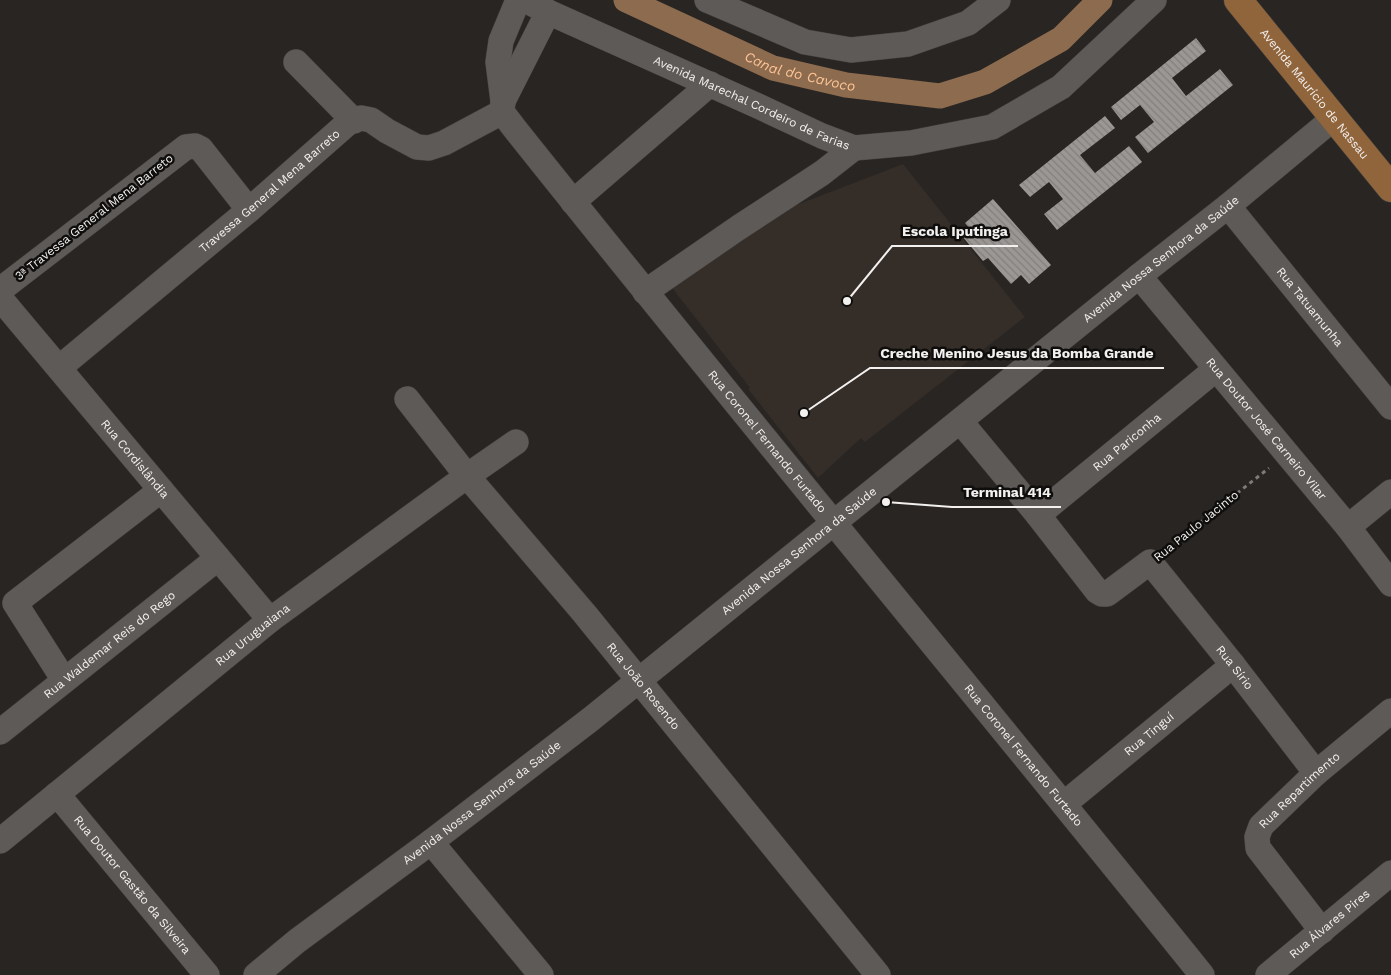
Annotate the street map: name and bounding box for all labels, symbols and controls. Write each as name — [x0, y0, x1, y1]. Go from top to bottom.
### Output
street label: Avenida Maurício de Nassau — [1257, 26, 1372, 162]
water label: Canal do Cavoco — [742, 48, 856, 94]
street label: Avenida Marechal Cordeiro de Farias — [651, 53, 852, 153]
street label: Travessa General Mena Barreto — [196, 126, 343, 256]
street label: 3ª Travessa General Mena Barreto — [12, 151, 176, 283]
street label: Avenida Nossa Senhora da Saúde — [1080, 193, 1242, 325]
callout: Escola Iputinga — [892, 217, 1018, 246]
text: Escola Iputinga — [902, 223, 1009, 239]
street label: Rua Tatuamunha — [1274, 265, 1346, 350]
callout: Creche Menino Jesus da Bomba Grande — [870, 339, 1164, 368]
text: Creche Menino Jesus da Bomba Grande — [880, 345, 1154, 361]
street label: Rua Doutor José Carneiro Vilar — [1203, 355, 1330, 503]
street label: Rua Coronel Fernando Furtado — [705, 368, 829, 515]
street label: Rua Pariconha — [1090, 410, 1164, 474]
street label: Rua Cordislândia — [98, 417, 172, 501]
callout: Terminal 414 — [952, 478, 1061, 507]
street label: Avenida Nossa Senhora da Saúde — [719, 484, 879, 618]
text: Terminal 414 — [963, 484, 1051, 500]
street label: Rua Paulo Jacinto — [1151, 488, 1241, 564]
street label: Rua Waldemar Reis do Rego — [41, 588, 178, 701]
street label: Rua Uruguaiana — [212, 601, 293, 669]
street label: Rua João Rosendo — [604, 640, 683, 732]
street label: Rua Sírio — [1213, 643, 1256, 692]
street label: Rua Coronel Fernando Furtado — [961, 681, 1086, 829]
street label: Rua Tinguí — [1121, 710, 1177, 759]
street label: Avenida Nossa Senhora da Saúde — [400, 738, 564, 868]
street label: Rua Repartimento — [1256, 749, 1343, 831]
street label: Rua Doutor Gastão da Silveira — [71, 813, 194, 957]
street label: Rua Álvares Pires — [1287, 887, 1373, 961]

